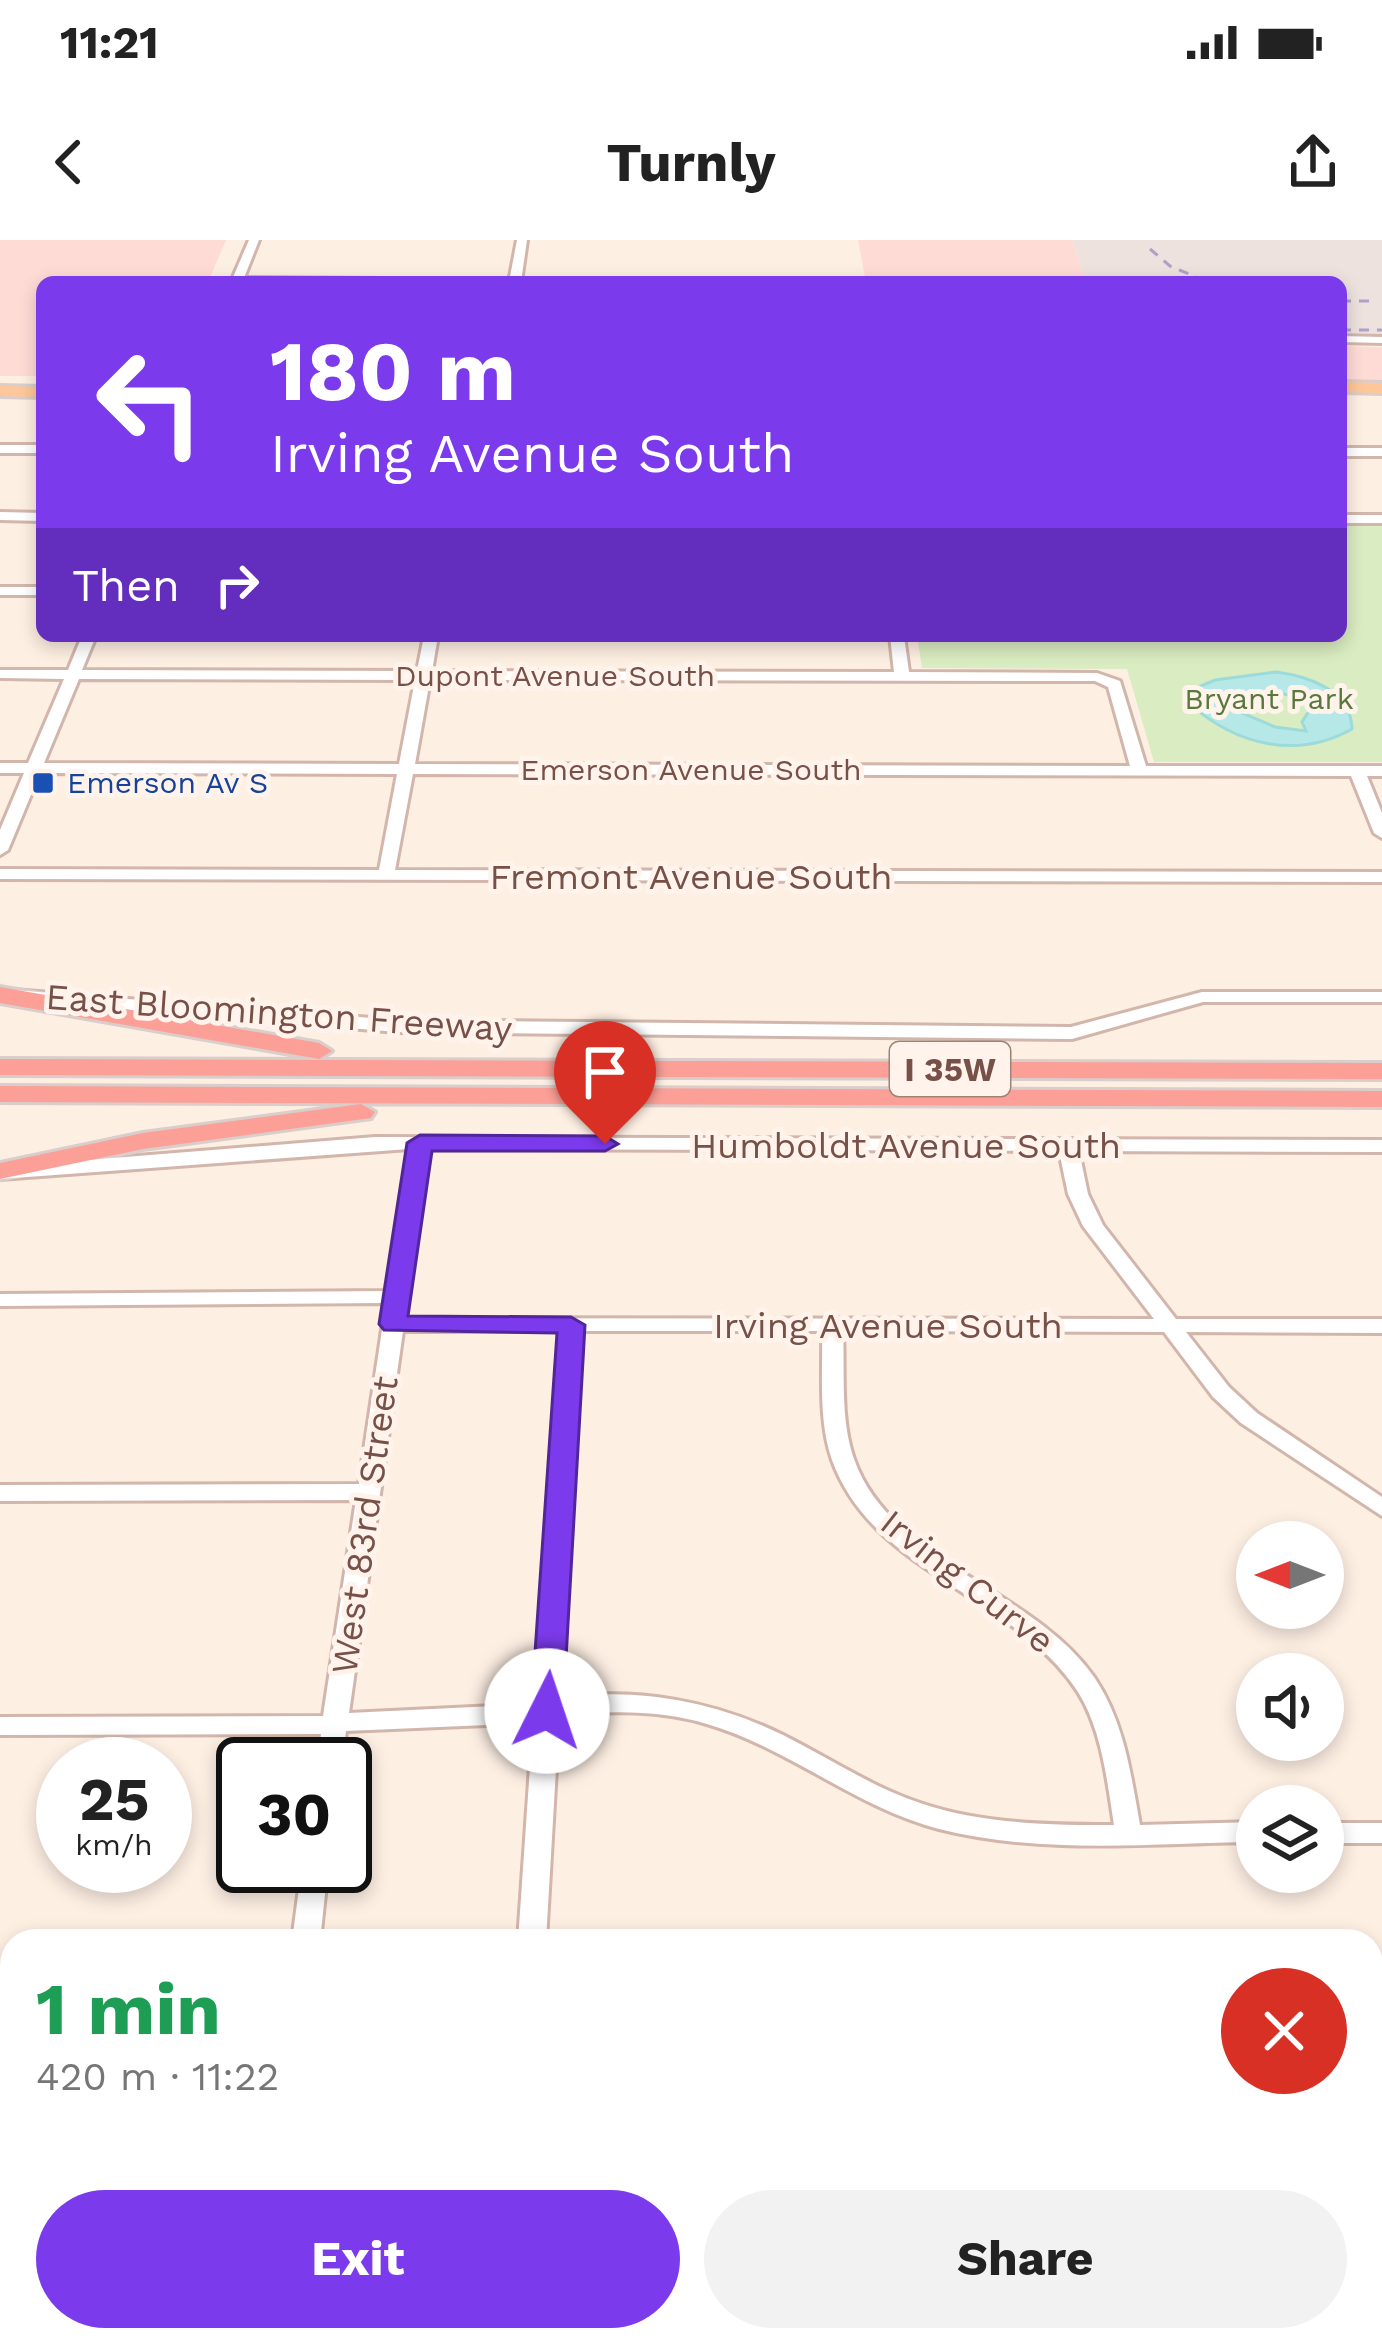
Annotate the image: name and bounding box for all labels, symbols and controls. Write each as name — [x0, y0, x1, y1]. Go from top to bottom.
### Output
text: 11:21 — [60, 16, 159, 69]
icon: back — [36, 129, 102, 195]
icon: share — [1280, 129, 1346, 195]
text: Turnly — [606, 131, 776, 194]
text: 180 m — [270, 322, 516, 420]
icon: left — [72, 324, 228, 480]
text: Irving Avenue South — [270, 422, 794, 485]
icon: right — [204, 552, 270, 618]
text: Then — [72, 559, 180, 612]
street label: Dupont Avenue South — [395, 658, 715, 693]
park label: Bryant Park — [1184, 681, 1354, 716]
street label: Emerson Avenue South — [520, 752, 862, 787]
place label: Emerson Av S — [67, 765, 268, 800]
marker: Emerson Av S — [30, 770, 56, 796]
street label: Fremont Avenue South — [489, 856, 893, 898]
street label: East Bloomington Freeway — [44, 976, 514, 1050]
pin — [554, 1021, 656, 1144]
icon: arrive — [572, 1039, 638, 1105]
road number: I 35W — [890, 1042, 1010, 1096]
street label: Humboldt Avenue South — [691, 1125, 1121, 1167]
street label: Irving Avenue South — [713, 1305, 1063, 1347]
street label: West 83rd Street — [323, 1374, 407, 1677]
street label: Irving Curve — [872, 1501, 1062, 1662]
north arrow — [1236, 1521, 1344, 1629]
map controls — [1236, 1521, 1344, 1893]
position arrow — [484, 1648, 610, 1774]
button: sound — [1236, 1653, 1344, 1761]
speed limit sign: 30 — [216, 1737, 372, 1893]
text: 25 — [79, 1764, 149, 1835]
button: layers — [1236, 1785, 1344, 1893]
text: km/h — [75, 1827, 153, 1862]
text: 1 min — [36, 1967, 221, 2051]
button: close — [1221, 1968, 1347, 2094]
text: 420 m · 11:22 — [36, 2054, 279, 2099]
button: Exit — [36, 2190, 680, 2328]
button: Share — [704, 2190, 1347, 2328]

